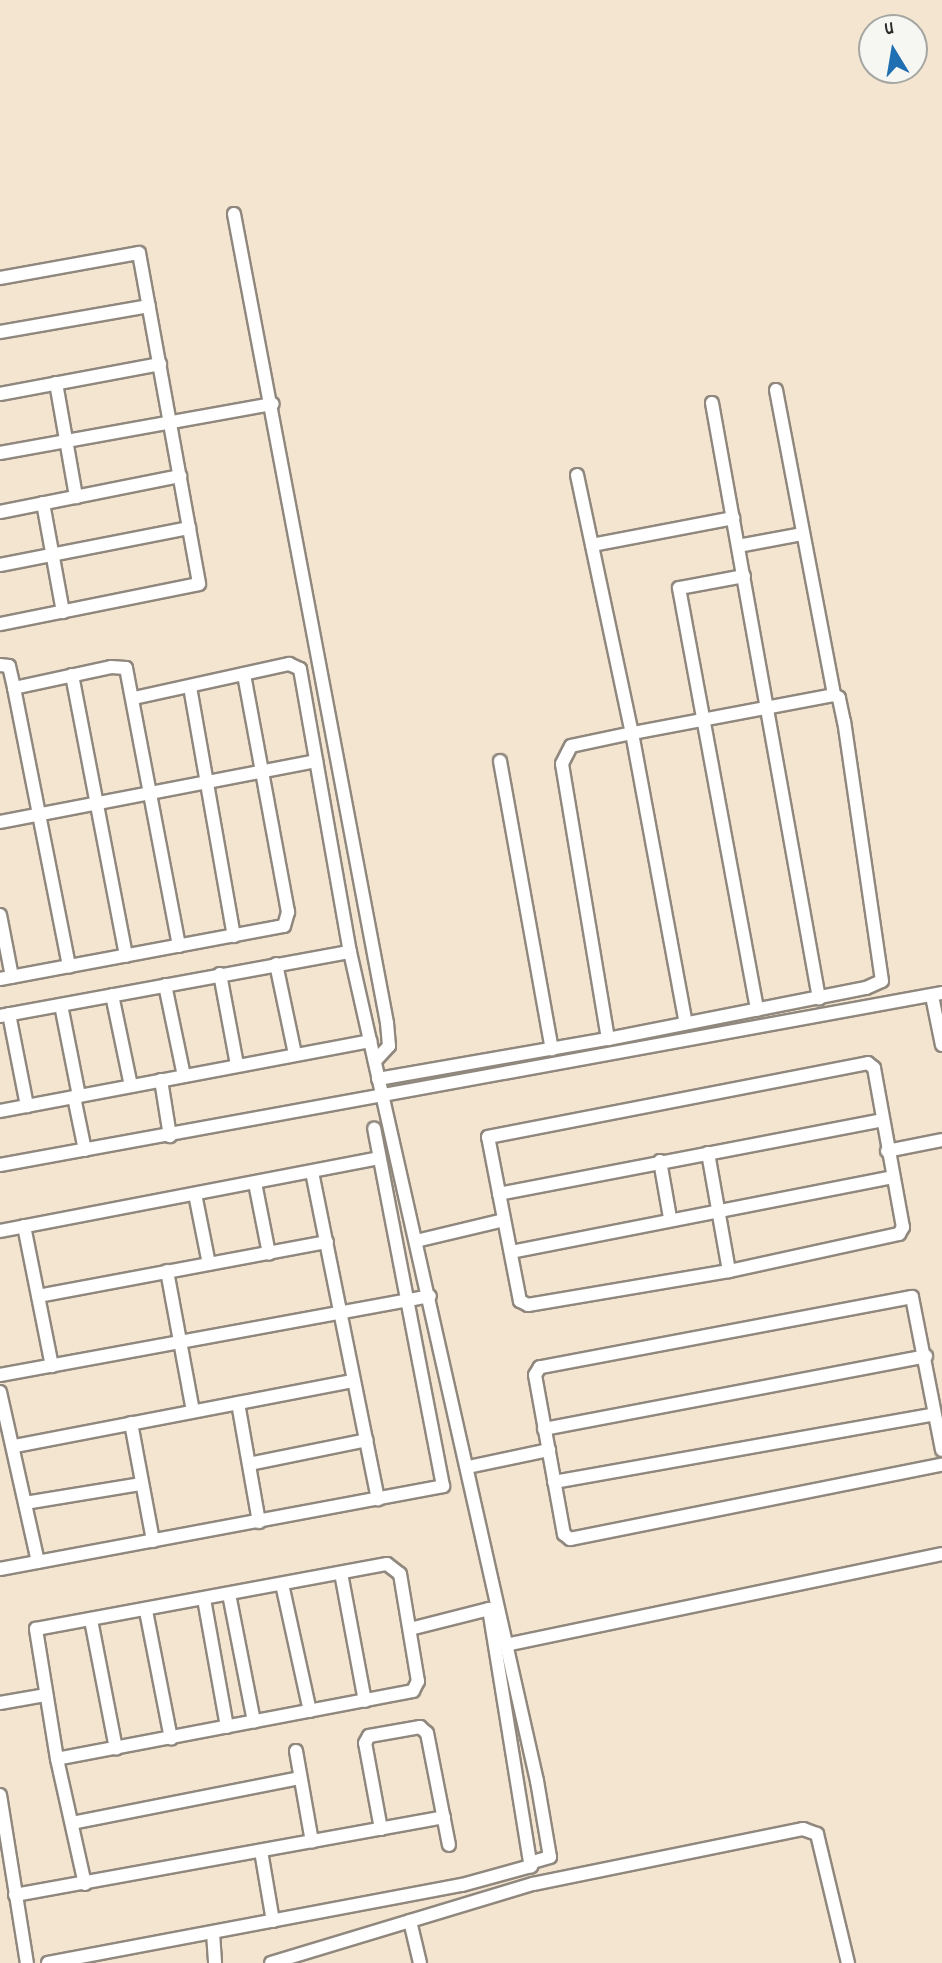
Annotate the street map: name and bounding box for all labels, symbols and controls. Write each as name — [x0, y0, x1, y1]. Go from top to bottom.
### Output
north arrow — [858, 14, 928, 84]
text: U — [882, 16, 896, 44]

